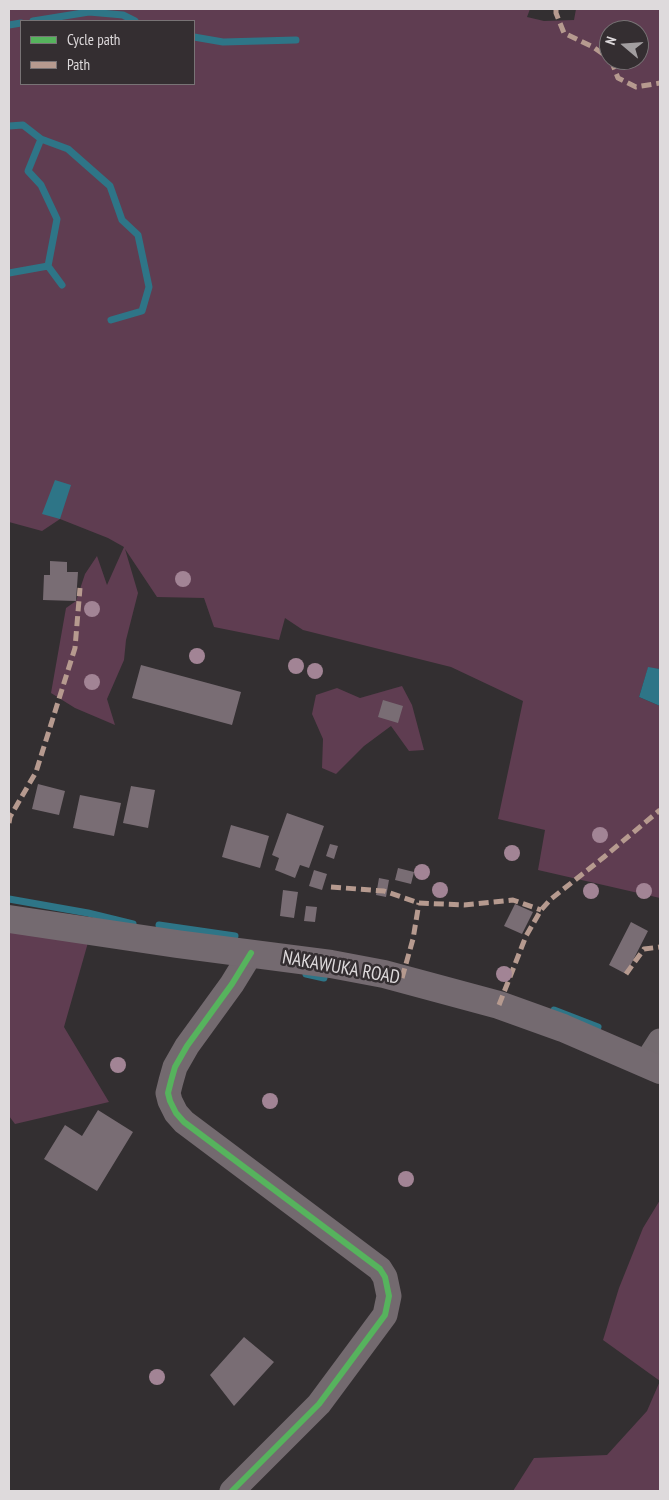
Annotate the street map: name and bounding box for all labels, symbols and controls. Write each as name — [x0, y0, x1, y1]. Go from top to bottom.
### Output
legend — [20, 20, 195, 85]
north arrow — [599, 20, 649, 70]
text: Cycle path — [67, 30, 120, 49]
text: N — [601, 34, 620, 47]
text: Path — [67, 55, 90, 74]
street label: NAKAWUKA ROAD — [281, 946, 401, 990]

